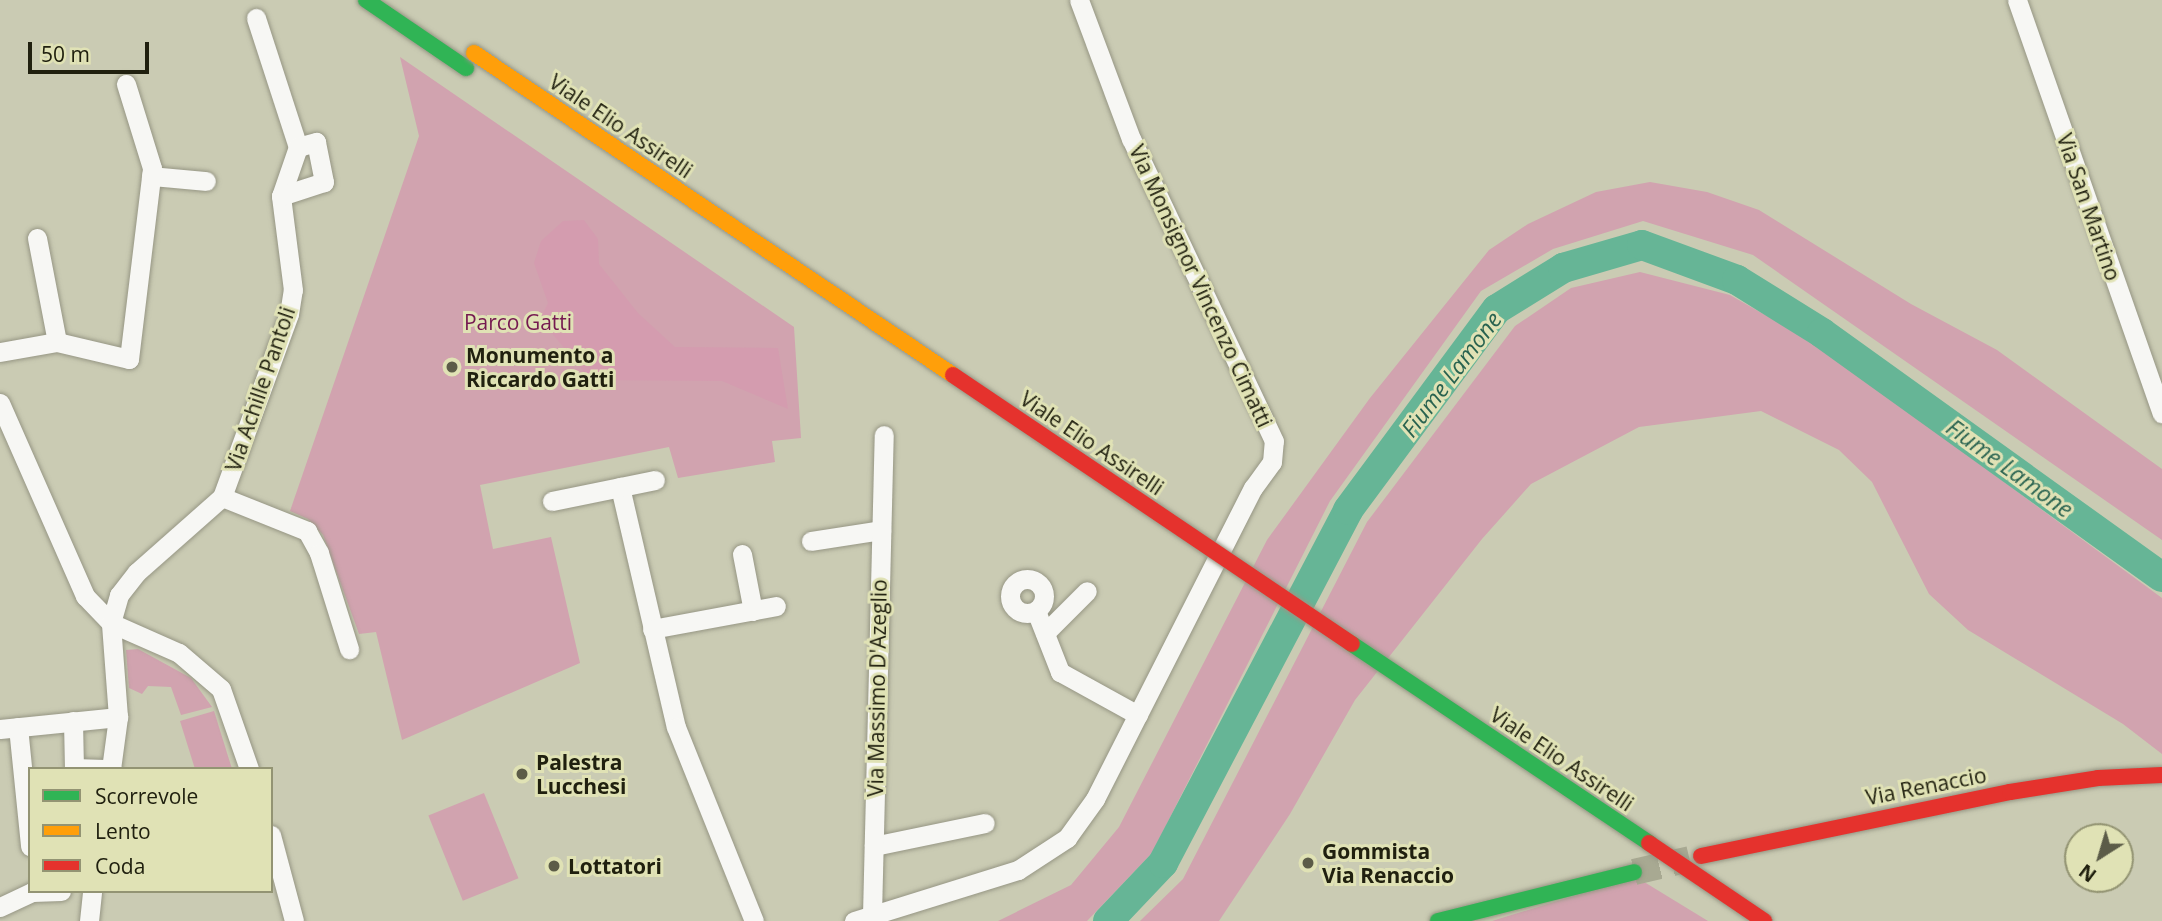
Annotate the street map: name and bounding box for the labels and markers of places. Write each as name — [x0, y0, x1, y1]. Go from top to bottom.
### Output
place label: Monumento a Riccardo Gatti — [466, 342, 614, 392]
marker: Monumento a Riccardo Gatti — [444, 359, 460, 375]
place label: Palestra Lucchesi — [536, 749, 626, 799]
marker: Palestra Lucchesi — [514, 766, 530, 782]
place label: Gommista Via Renaccio — [1322, 838, 1454, 888]
place label: Lottatori — [568, 853, 662, 879]
marker: Gommista Via Renaccio — [1300, 855, 1316, 871]
marker: Lottatori — [546, 858, 562, 874]

